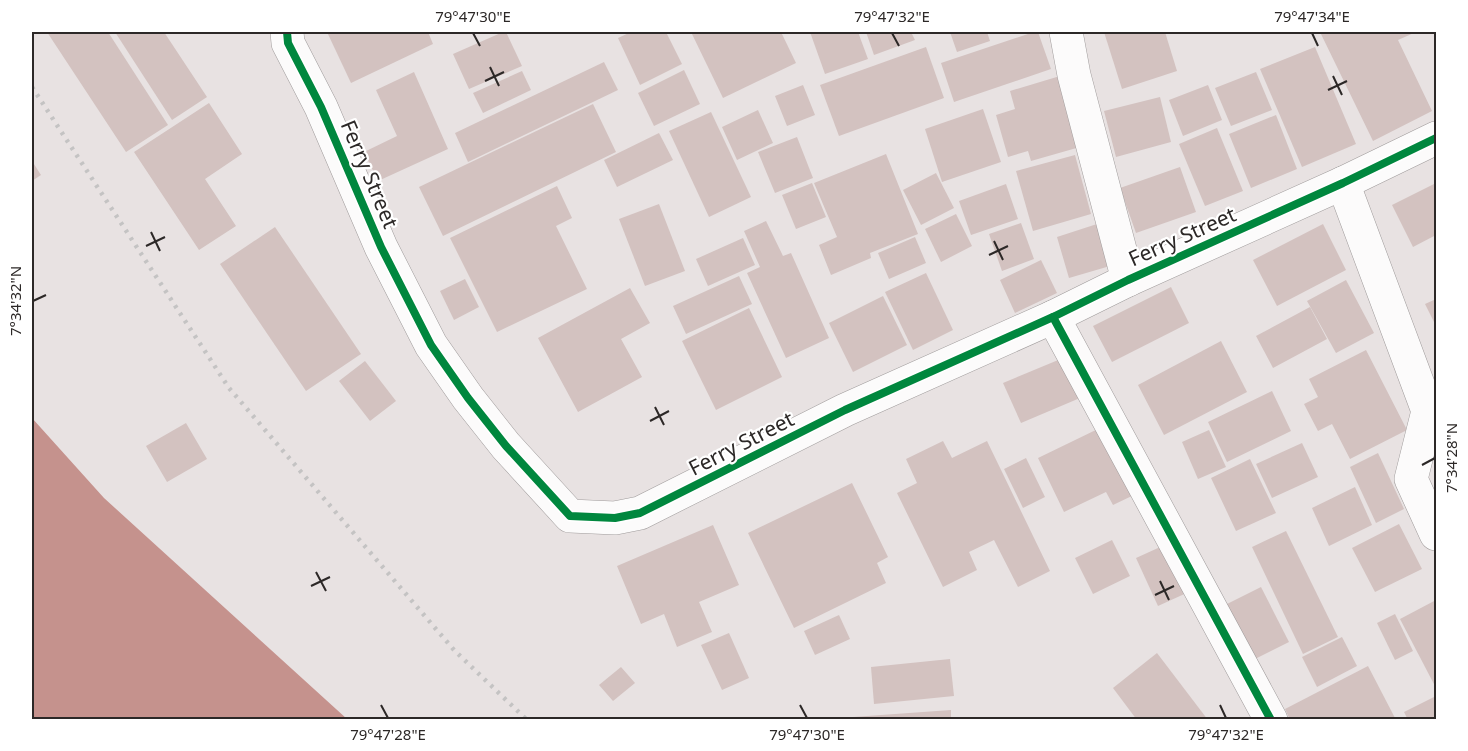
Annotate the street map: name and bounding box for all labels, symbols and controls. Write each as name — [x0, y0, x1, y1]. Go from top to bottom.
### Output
text: 79°47'30"E — [435, 6, 511, 26]
text: 79°47'32"E — [854, 6, 930, 26]
text: 79°47'34"E — [1274, 6, 1350, 26]
street label: Ferry Street — [335, 116, 405, 233]
street label: Ferry Street — [1124, 200, 1241, 272]
text: 7°34'32"N — [5, 266, 25, 336]
street label: Ferry Street — [683, 404, 799, 482]
text: 7°34'28"N — [1441, 423, 1461, 493]
text: 79°47'28"E — [350, 724, 426, 744]
text: 79°47'30"E — [769, 724, 845, 744]
text: 79°47'32"E — [1188, 724, 1264, 744]

